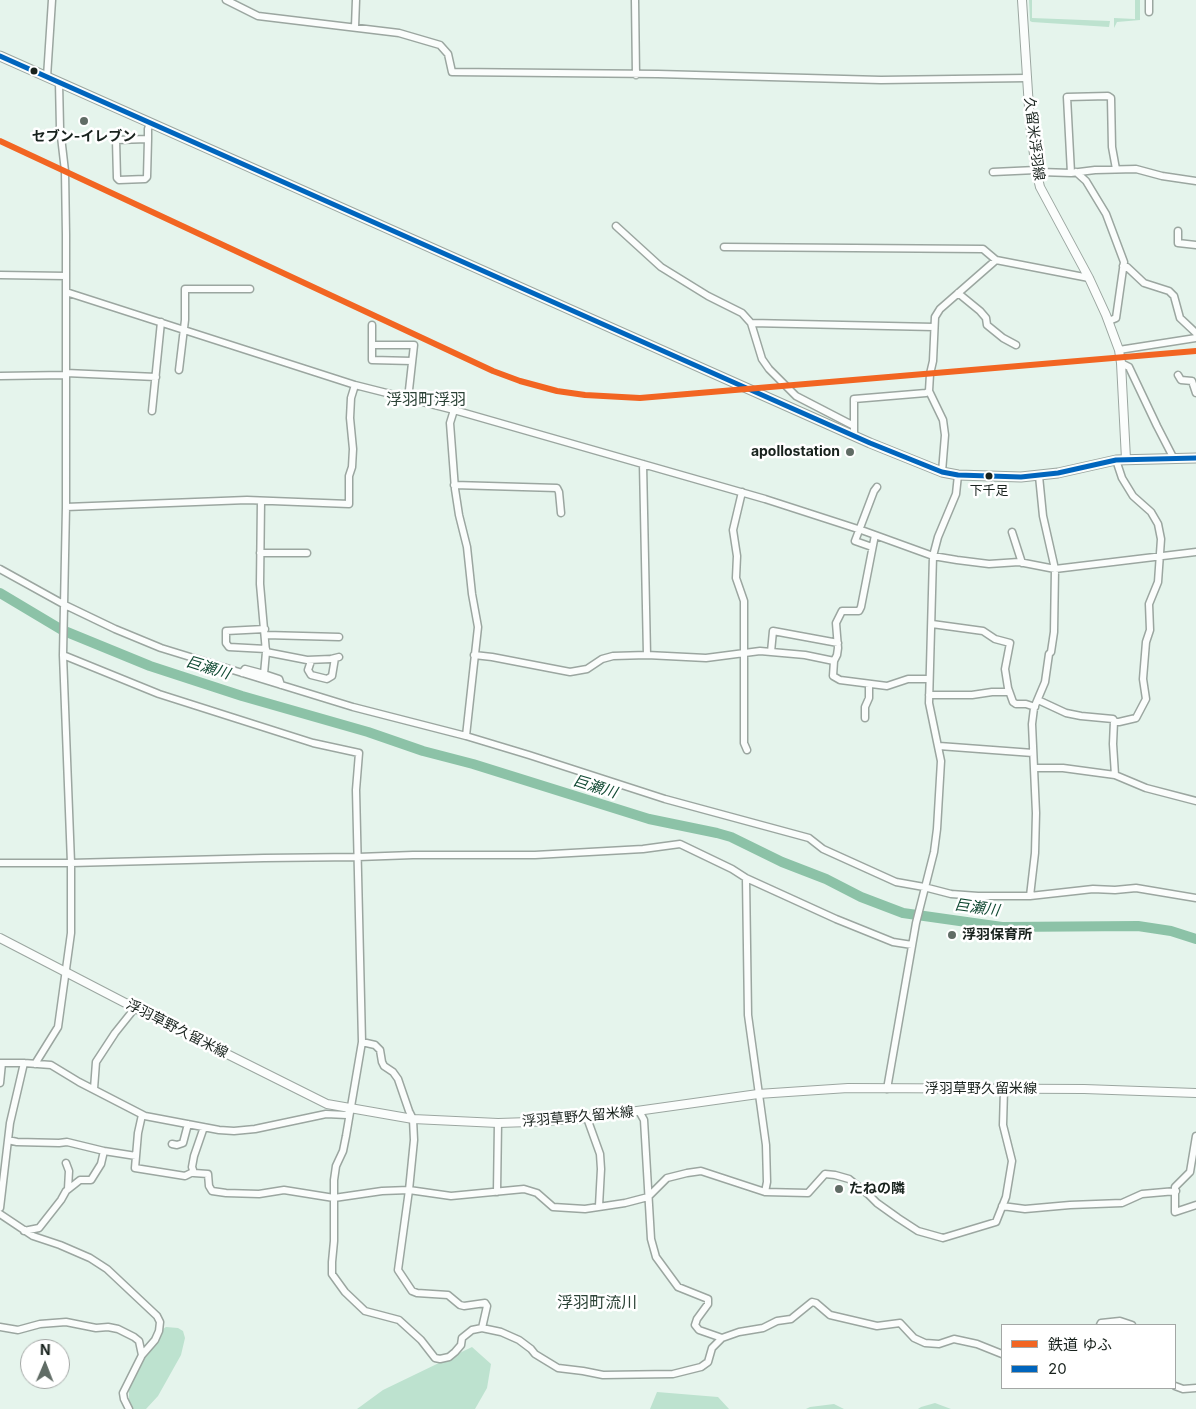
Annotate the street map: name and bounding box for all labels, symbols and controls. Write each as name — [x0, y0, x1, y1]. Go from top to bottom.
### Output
unlabelled marker — [29, 66, 39, 76]
street label: 久留米浮羽線 — [1021, 96, 1047, 182]
marker: セブン-イレブン — [78, 115, 90, 127]
place label: セブン-イレブン — [32, 129, 136, 145]
district label: 浮羽町浮羽 — [386, 390, 466, 410]
place label: apollostation — [751, 444, 840, 460]
marker: apollostation — [844, 446, 856, 458]
marker: 下千足 — [984, 471, 994, 481]
place label: 下千足 — [970, 483, 1008, 499]
water label: 巨瀬川 — [184, 653, 232, 683]
water label: 巨瀬川 — [571, 772, 619, 802]
water label: 巨瀬川 — [953, 896, 1001, 920]
place label: 浮羽保育所 — [962, 927, 1032, 943]
marker: 浮羽保育所 — [946, 929, 958, 941]
street label: 浮羽草野久留米線 — [123, 996, 231, 1062]
street label: 浮羽草野久留米線 — [925, 1081, 1037, 1097]
street label: 浮羽草野久留米線 — [521, 1104, 635, 1130]
place label: たねの隣 — [849, 1181, 905, 1197]
marker: たねの隣 — [833, 1183, 845, 1195]
district label: 浮羽町流川 — [557, 1293, 637, 1313]
legend — [1001, 1324, 1176, 1389]
text: 鉄道 ゆふ — [1048, 1335, 1112, 1354]
north arrow — [20, 1339, 70, 1389]
text: N — [40, 1341, 51, 1358]
text: 20 — [1048, 1359, 1067, 1378]

